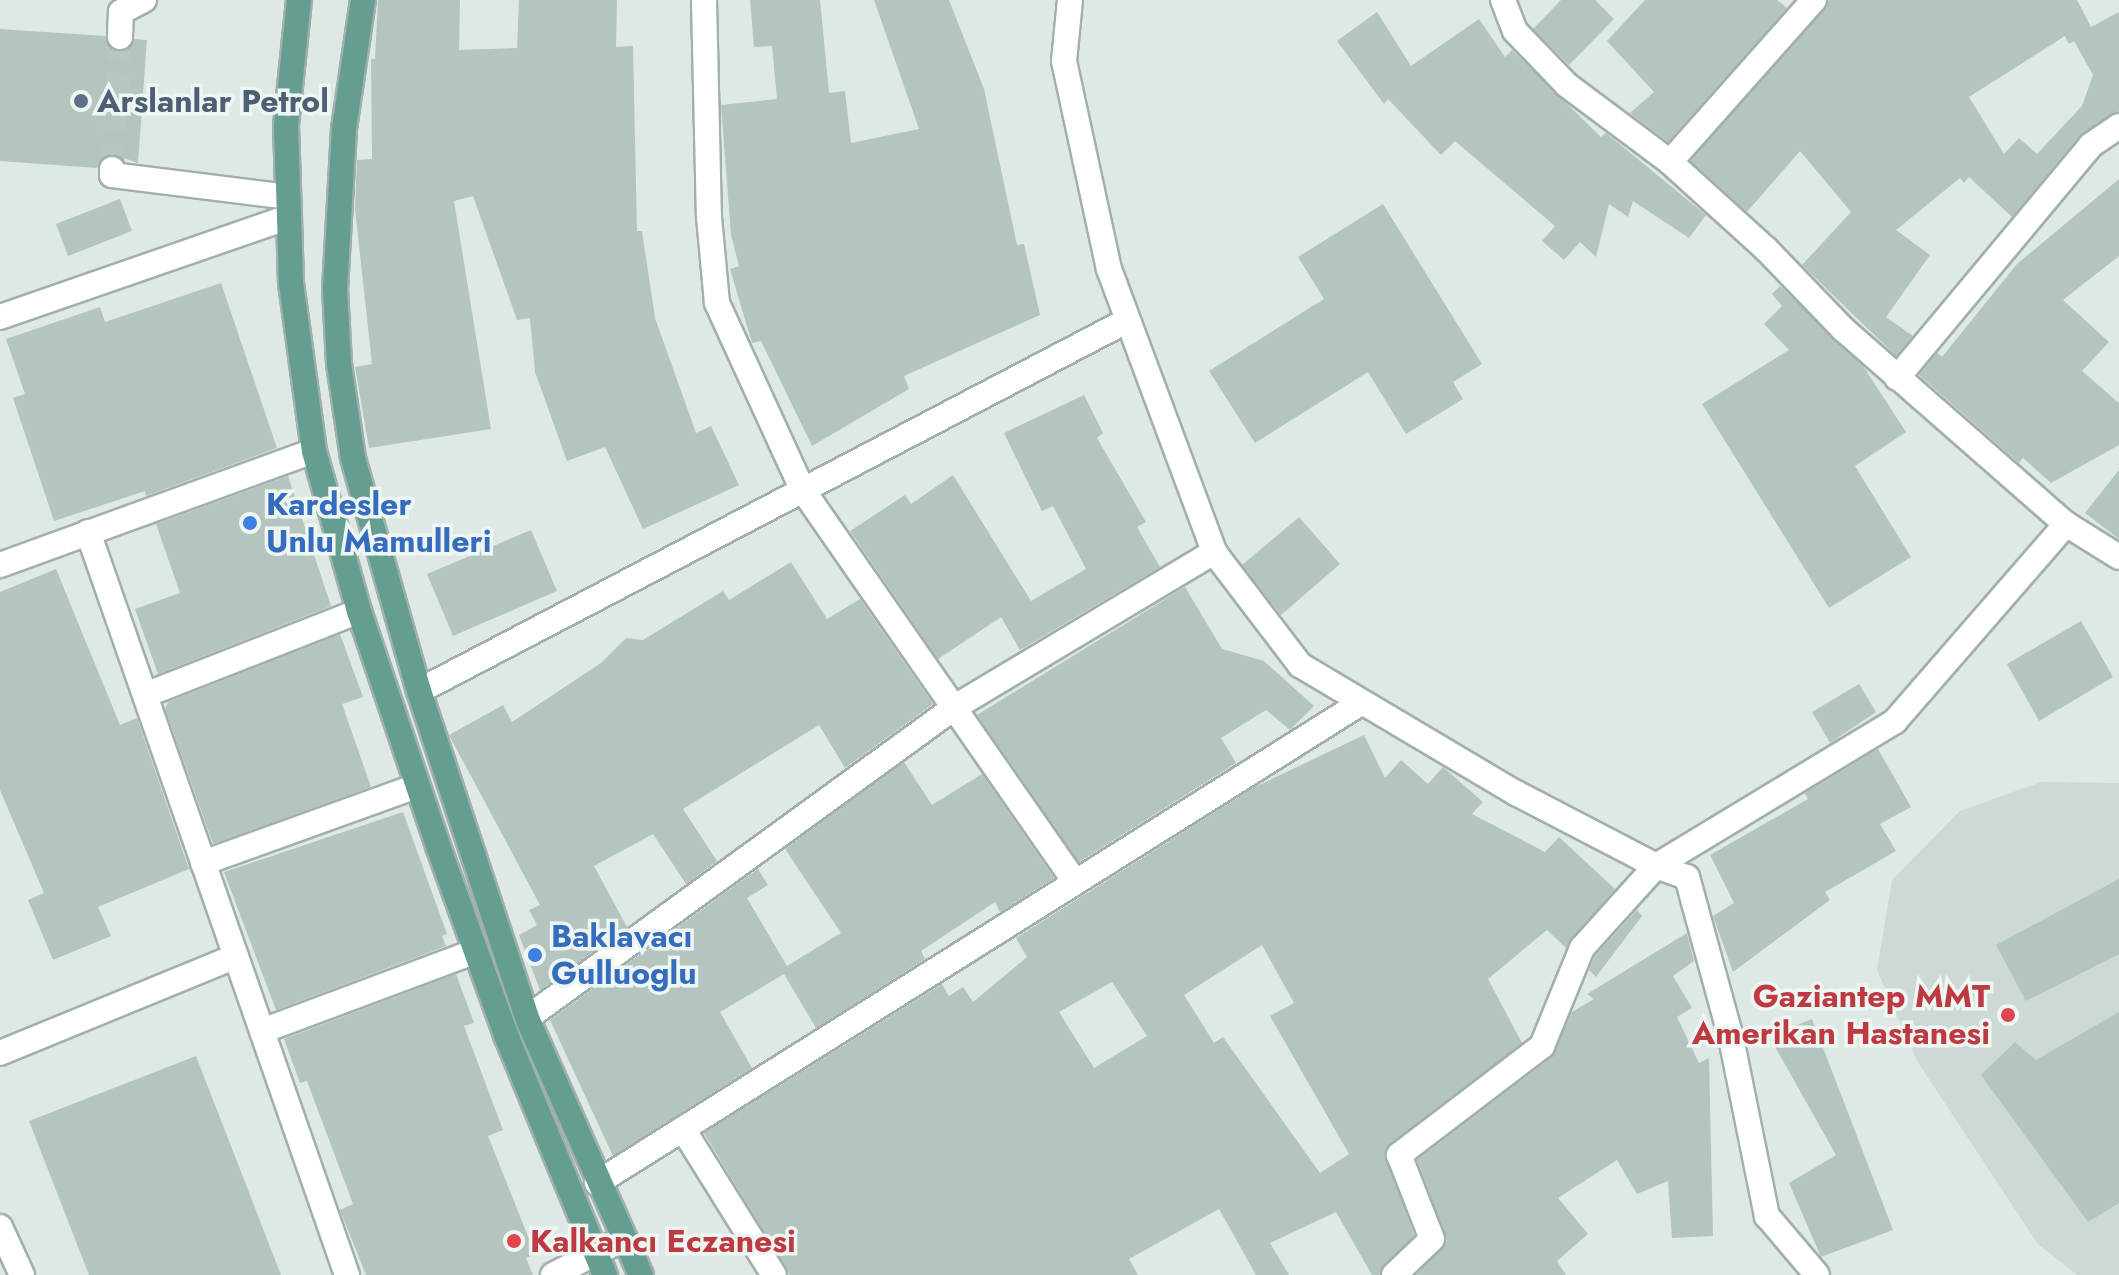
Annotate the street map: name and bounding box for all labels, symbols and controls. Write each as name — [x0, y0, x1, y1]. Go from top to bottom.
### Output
place label: Arslanlar Petrol — [97, 82, 329, 120]
marker: Arslanlar Petrol — [72, 92, 90, 110]
place label: Kardesler Unlu Mamulleri — [266, 486, 491, 561]
marker: Kardesler Unlu Mamulleri — [241, 514, 259, 532]
place label: Baklavacı Gulluoglu — [551, 918, 697, 993]
marker: Baklavacı Gulluoglu — [526, 946, 544, 964]
place label: Gaziantep MMT Amerikan Hastanesi — [1692, 978, 1990, 1053]
marker: Gaziantep MMT Amerikan Hastanesi — [1997, 1004, 2019, 1026]
place label: Kalkancı Eczanesi — [530, 1222, 796, 1260]
marker: Kalkancı Eczanesi — [505, 1232, 523, 1250]

